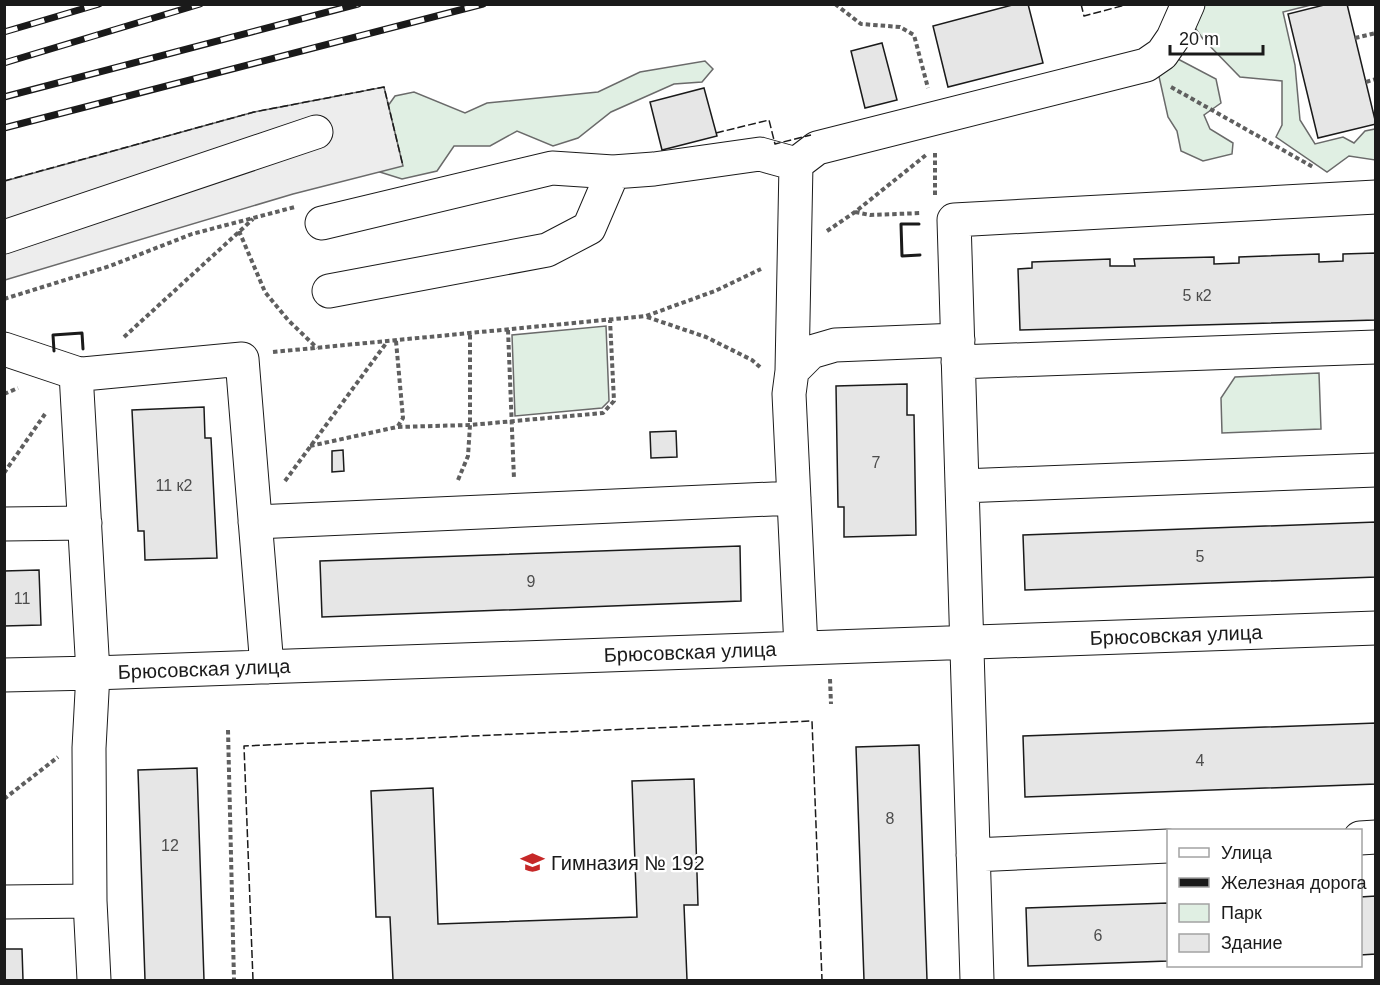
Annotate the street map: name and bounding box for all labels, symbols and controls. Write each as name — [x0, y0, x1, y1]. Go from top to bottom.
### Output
scale bar — [1170, 18, 1263, 56]
text: 20 m — [1179, 29, 1219, 49]
house number: 5 к2 — [1182, 287, 1212, 304]
house number: 7 — [872, 454, 881, 471]
house number: 11 к2 — [156, 477, 193, 494]
house number: 5 — [1196, 548, 1205, 565]
house number: 9 — [527, 573, 536, 590]
house number: 11 — [14, 590, 30, 607]
street label: Брюсовская улица — [1089, 621, 1264, 649]
street label: Брюсовская улица — [603, 638, 778, 666]
street label: Брюсовская улица — [117, 655, 292, 683]
house number: 4 — [1196, 752, 1205, 769]
house number: 8 — [886, 810, 895, 827]
legend — [1167, 829, 1362, 967]
house number: 12 — [161, 837, 179, 854]
text: Улица — [1221, 843, 1273, 863]
school or university icon: Гимназия № 192 — [520, 850, 546, 876]
place label: Гимназия № 192 — [551, 852, 705, 874]
text: Железная дорога — [1221, 873, 1368, 893]
text: Парк — [1221, 903, 1262, 923]
house number: 6 — [1094, 927, 1103, 944]
text: Здание — [1221, 933, 1282, 953]

